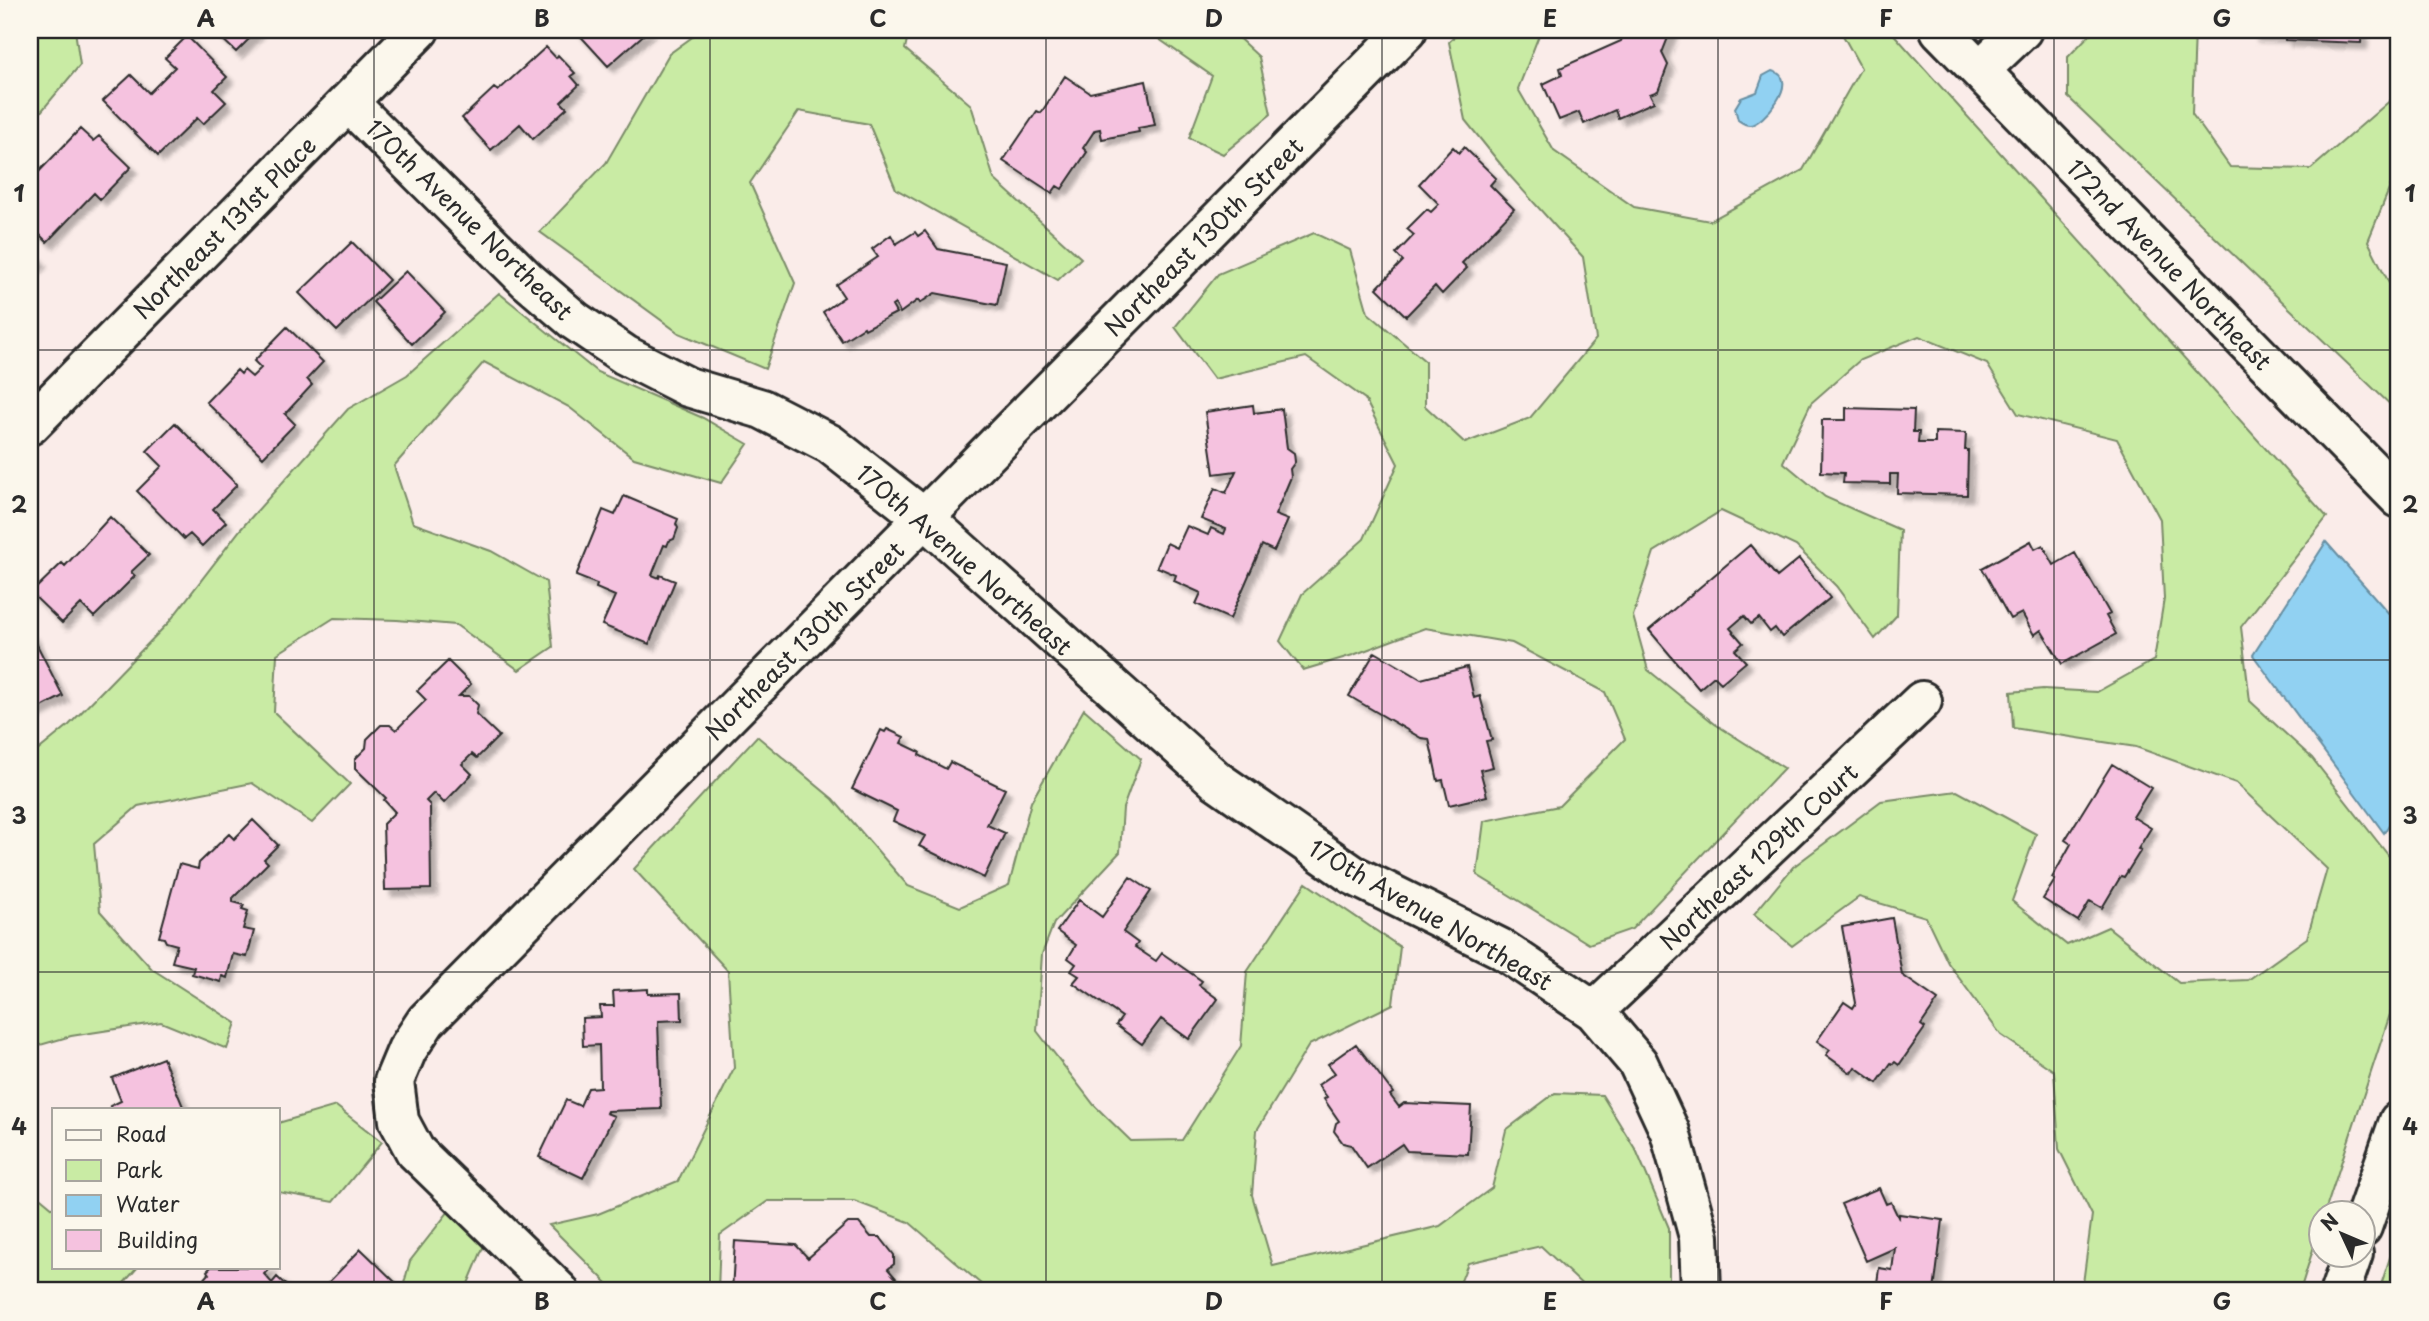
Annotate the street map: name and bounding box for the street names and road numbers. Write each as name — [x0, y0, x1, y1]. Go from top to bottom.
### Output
street label: 170th Avenue Northeast — [358, 110, 582, 328]
street label: Northeast 131st Place — [124, 127, 324, 327]
street label: Northeast 130th Street — [1095, 128, 1311, 344]
street label: 172nd Avenue Northeast — [2059, 150, 2281, 378]
street label: 170th Avenue Northeast — [849, 455, 1081, 663]
street label: Northeast 130th Street — [696, 532, 912, 748]
street label: Northeast 129th Court — [1651, 754, 1866, 958]
street label: 170th Avenue Northeast — [1302, 829, 1560, 999]

